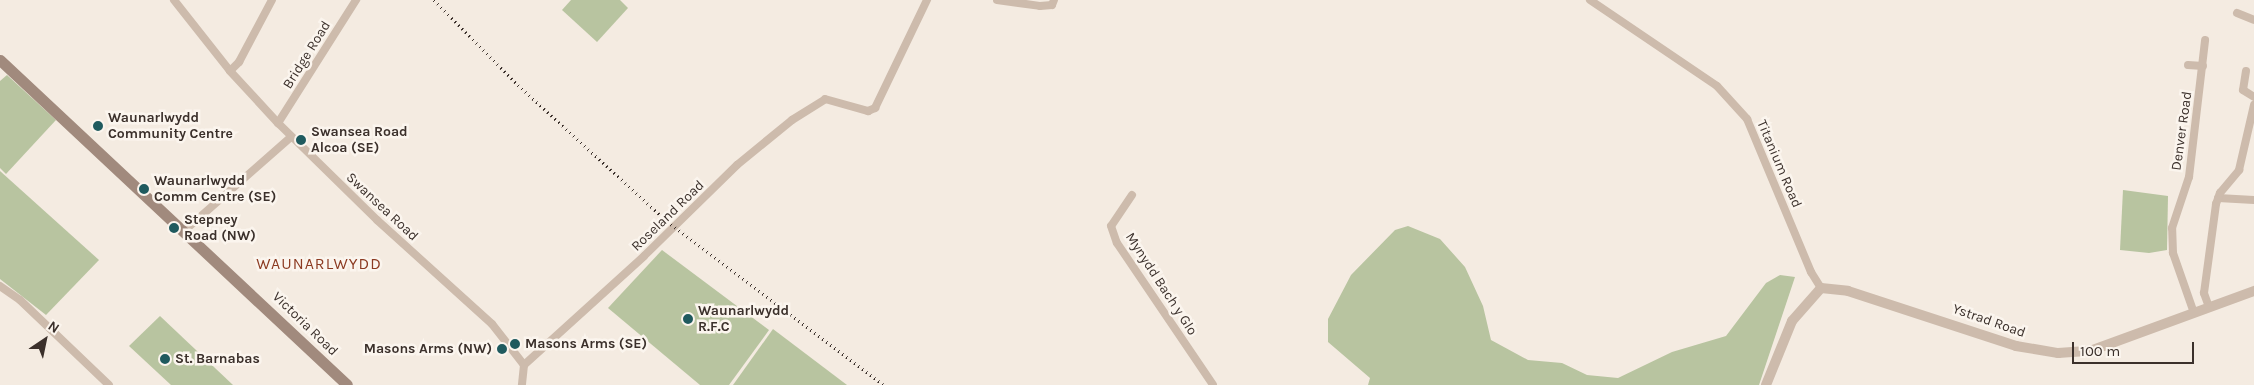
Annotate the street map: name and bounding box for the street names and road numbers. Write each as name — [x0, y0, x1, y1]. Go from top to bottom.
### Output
street label: Bridge Road — [280, 18, 334, 92]
street label: Denver Road — [2168, 90, 2196, 172]
street label: Titanium Road — [1753, 118, 1805, 210]
street label: Swansea Road — [342, 169, 422, 245]
street label: Roseland Road — [628, 177, 708, 255]
street label: Mynydd Bach y Glo — [1122, 229, 1200, 339]
street label: Victoria Road — [269, 289, 341, 359]
street label: Ystrad Road — [1950, 301, 2028, 341]

